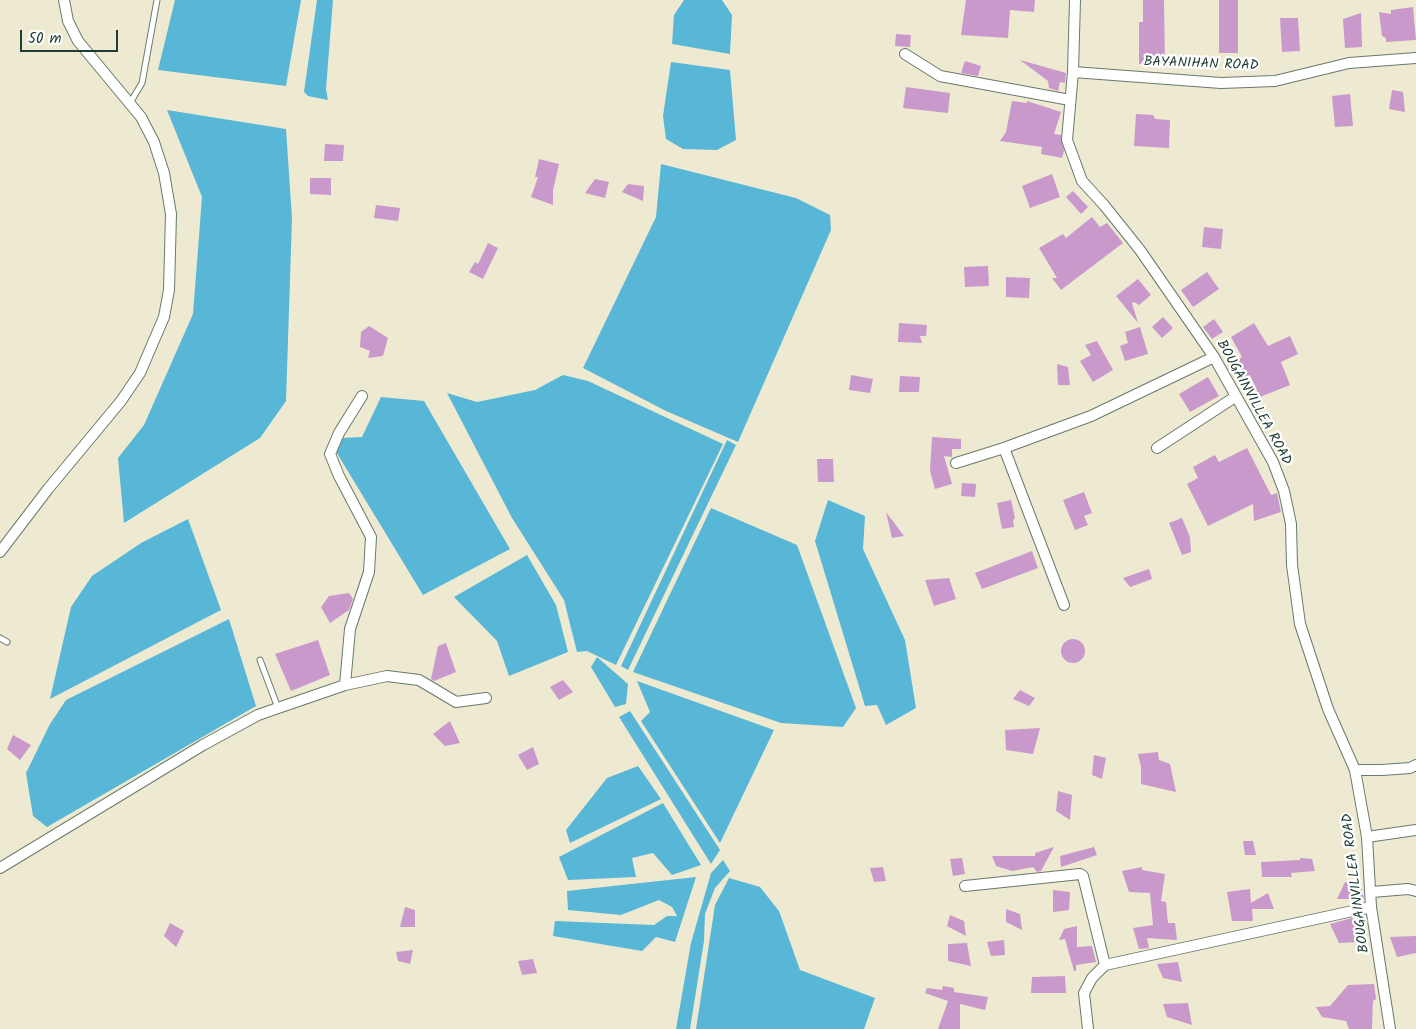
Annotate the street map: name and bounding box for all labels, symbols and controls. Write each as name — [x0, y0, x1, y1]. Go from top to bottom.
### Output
scale bar — [22, 20, 120, 52]
text: 50 m — [28, 27, 62, 51]
street label: BAYANIHAN ROAD — [1143, 55, 1259, 75]
street label: BOUGAINVILLEA ROAD — [1212, 338, 1294, 468]
street label: BOUGAINVILLEA ROAD — [1340, 812, 1374, 954]

